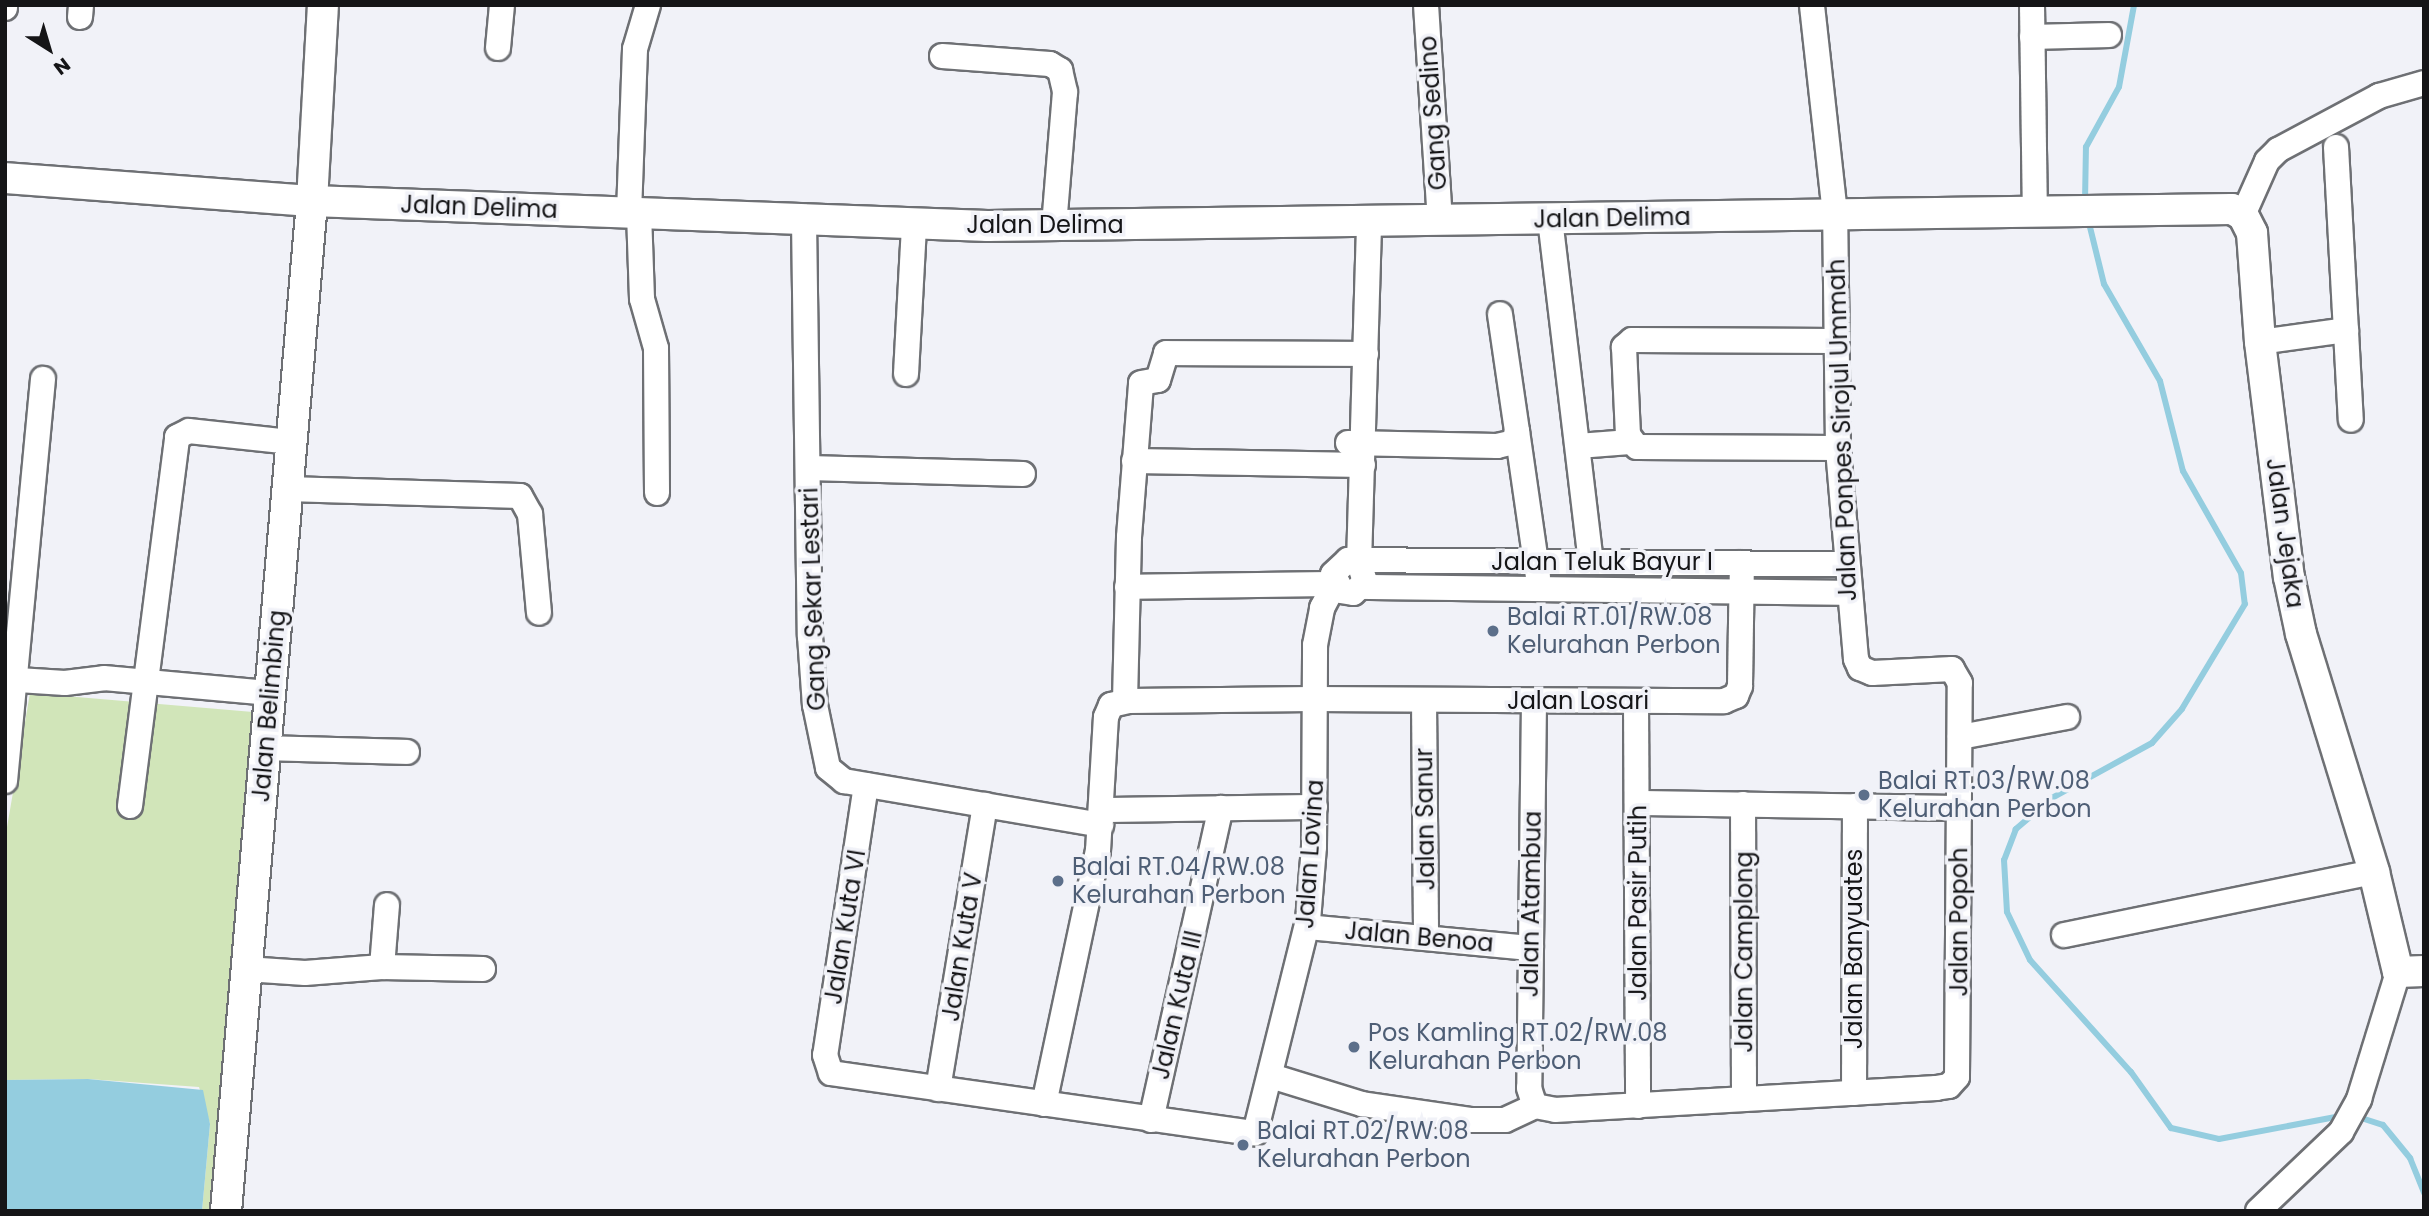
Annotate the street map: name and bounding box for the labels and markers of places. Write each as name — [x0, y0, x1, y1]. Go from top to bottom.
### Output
place label: Balai RT.01/RW.08 Kelurahan Perbon — [1507, 603, 1721, 659]
marker: Balai RT.01/RW.08 Kelurahan Perbon — [1485, 623, 1501, 639]
place label: Balai RT.03/RW.08 Kelurahan Perbon — [1878, 767, 2092, 823]
marker: Balai RT.03/RW.08 Kelurahan Perbon — [1856, 787, 1872, 803]
place label: Balai RT.04/RW.08 Kelurahan Perbon — [1072, 853, 1286, 909]
marker: Balai RT.04/RW.08 Kelurahan Perbon — [1050, 873, 1066, 889]
place label: Pos Kamling RT.02/RW.08 Kelurahan Perbon — [1368, 1019, 1667, 1075]
marker: Pos Kamling RT.02/RW.08 Kelurahan Perbon — [1346, 1039, 1362, 1055]
place label: Balai RT.02/RW.08 Kelurahan Perbon — [1257, 1117, 1471, 1173]
marker: Balai RT.02/RW.08 Kelurahan Perbon — [1235, 1137, 1251, 1153]

